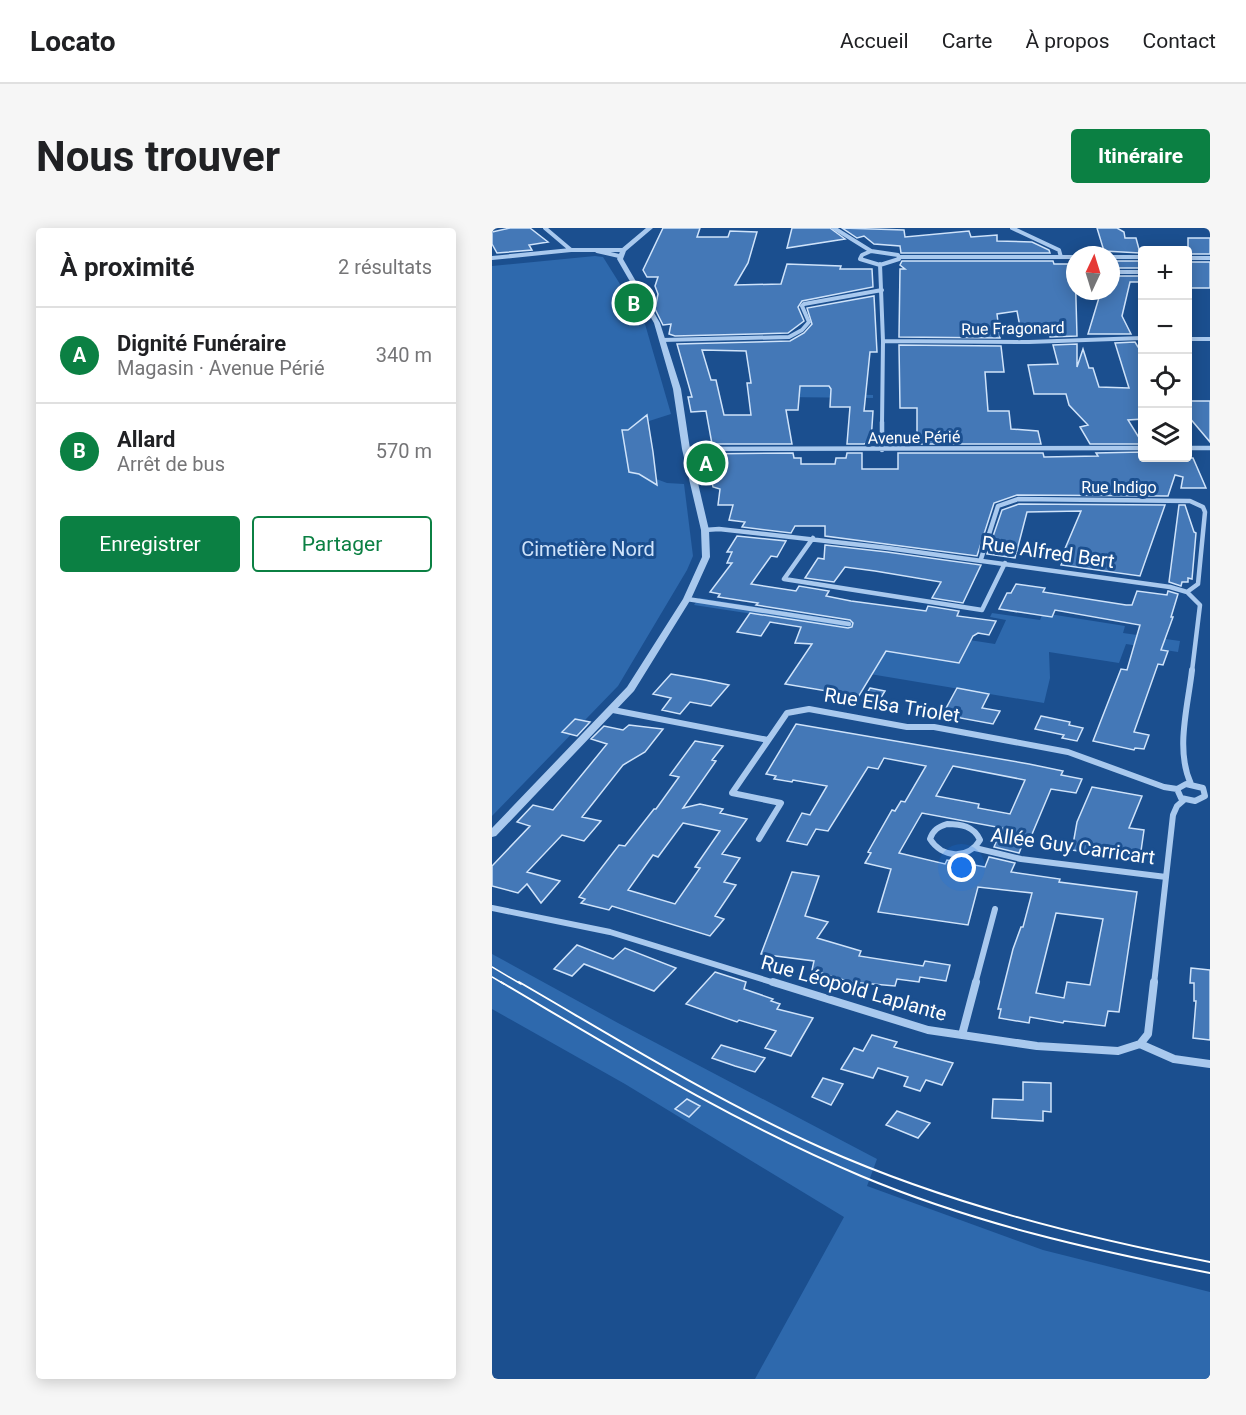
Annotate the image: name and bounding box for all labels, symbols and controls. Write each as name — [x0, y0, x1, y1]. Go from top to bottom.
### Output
text: Locato — [30, 25, 115, 58]
text: Accueil — [840, 29, 909, 53]
text: Carte — [942, 29, 992, 53]
text: À propos — [1025, 29, 1110, 53]
text: Contact — [1143, 29, 1216, 53]
button: Itinéraire — [1071, 129, 1210, 183]
text: Nous trouver — [36, 132, 280, 181]
north arrow — [1066, 246, 1120, 300]
map controls — [1138, 246, 1192, 462]
button: + — [1138, 246, 1192, 300]
text: À proximité — [60, 252, 194, 282]
text: 2 résultats — [338, 255, 432, 279]
pin: B — [614, 280, 654, 326]
button: − — [1138, 300, 1192, 354]
street label: Rue Fragonard — [961, 318, 1065, 339]
text: Dignité Funéraire — [117, 331, 286, 356]
text: A — [73, 343, 86, 367]
text: 340 m — [376, 343, 432, 367]
button: locate — [1138, 354, 1192, 408]
text: Magasin · Avenue Périé — [117, 356, 325, 380]
button: layers — [1138, 408, 1192, 462]
text: Allard — [117, 427, 175, 452]
street label: Avenue Périé — [868, 427, 960, 448]
text: B — [73, 439, 86, 463]
text: 570 m — [376, 439, 432, 463]
pin: A — [686, 440, 726, 486]
text: Arrêt de bus — [117, 452, 225, 476]
street label: Rue Indigo — [1081, 478, 1157, 497]
button: Enregistrer — [60, 516, 240, 572]
button: Partager — [252, 516, 432, 572]
street label: Rue Alfred Bert — [980, 531, 1116, 573]
park label: Cimetière Nord — [521, 537, 655, 561]
street label: Rue Elsa Triolet — [822, 682, 962, 728]
street label: Allée Guy Carricart — [989, 823, 1157, 869]
your location — [947, 853, 976, 882]
street label: Rue Léopold Laplante — [758, 950, 950, 1026]

